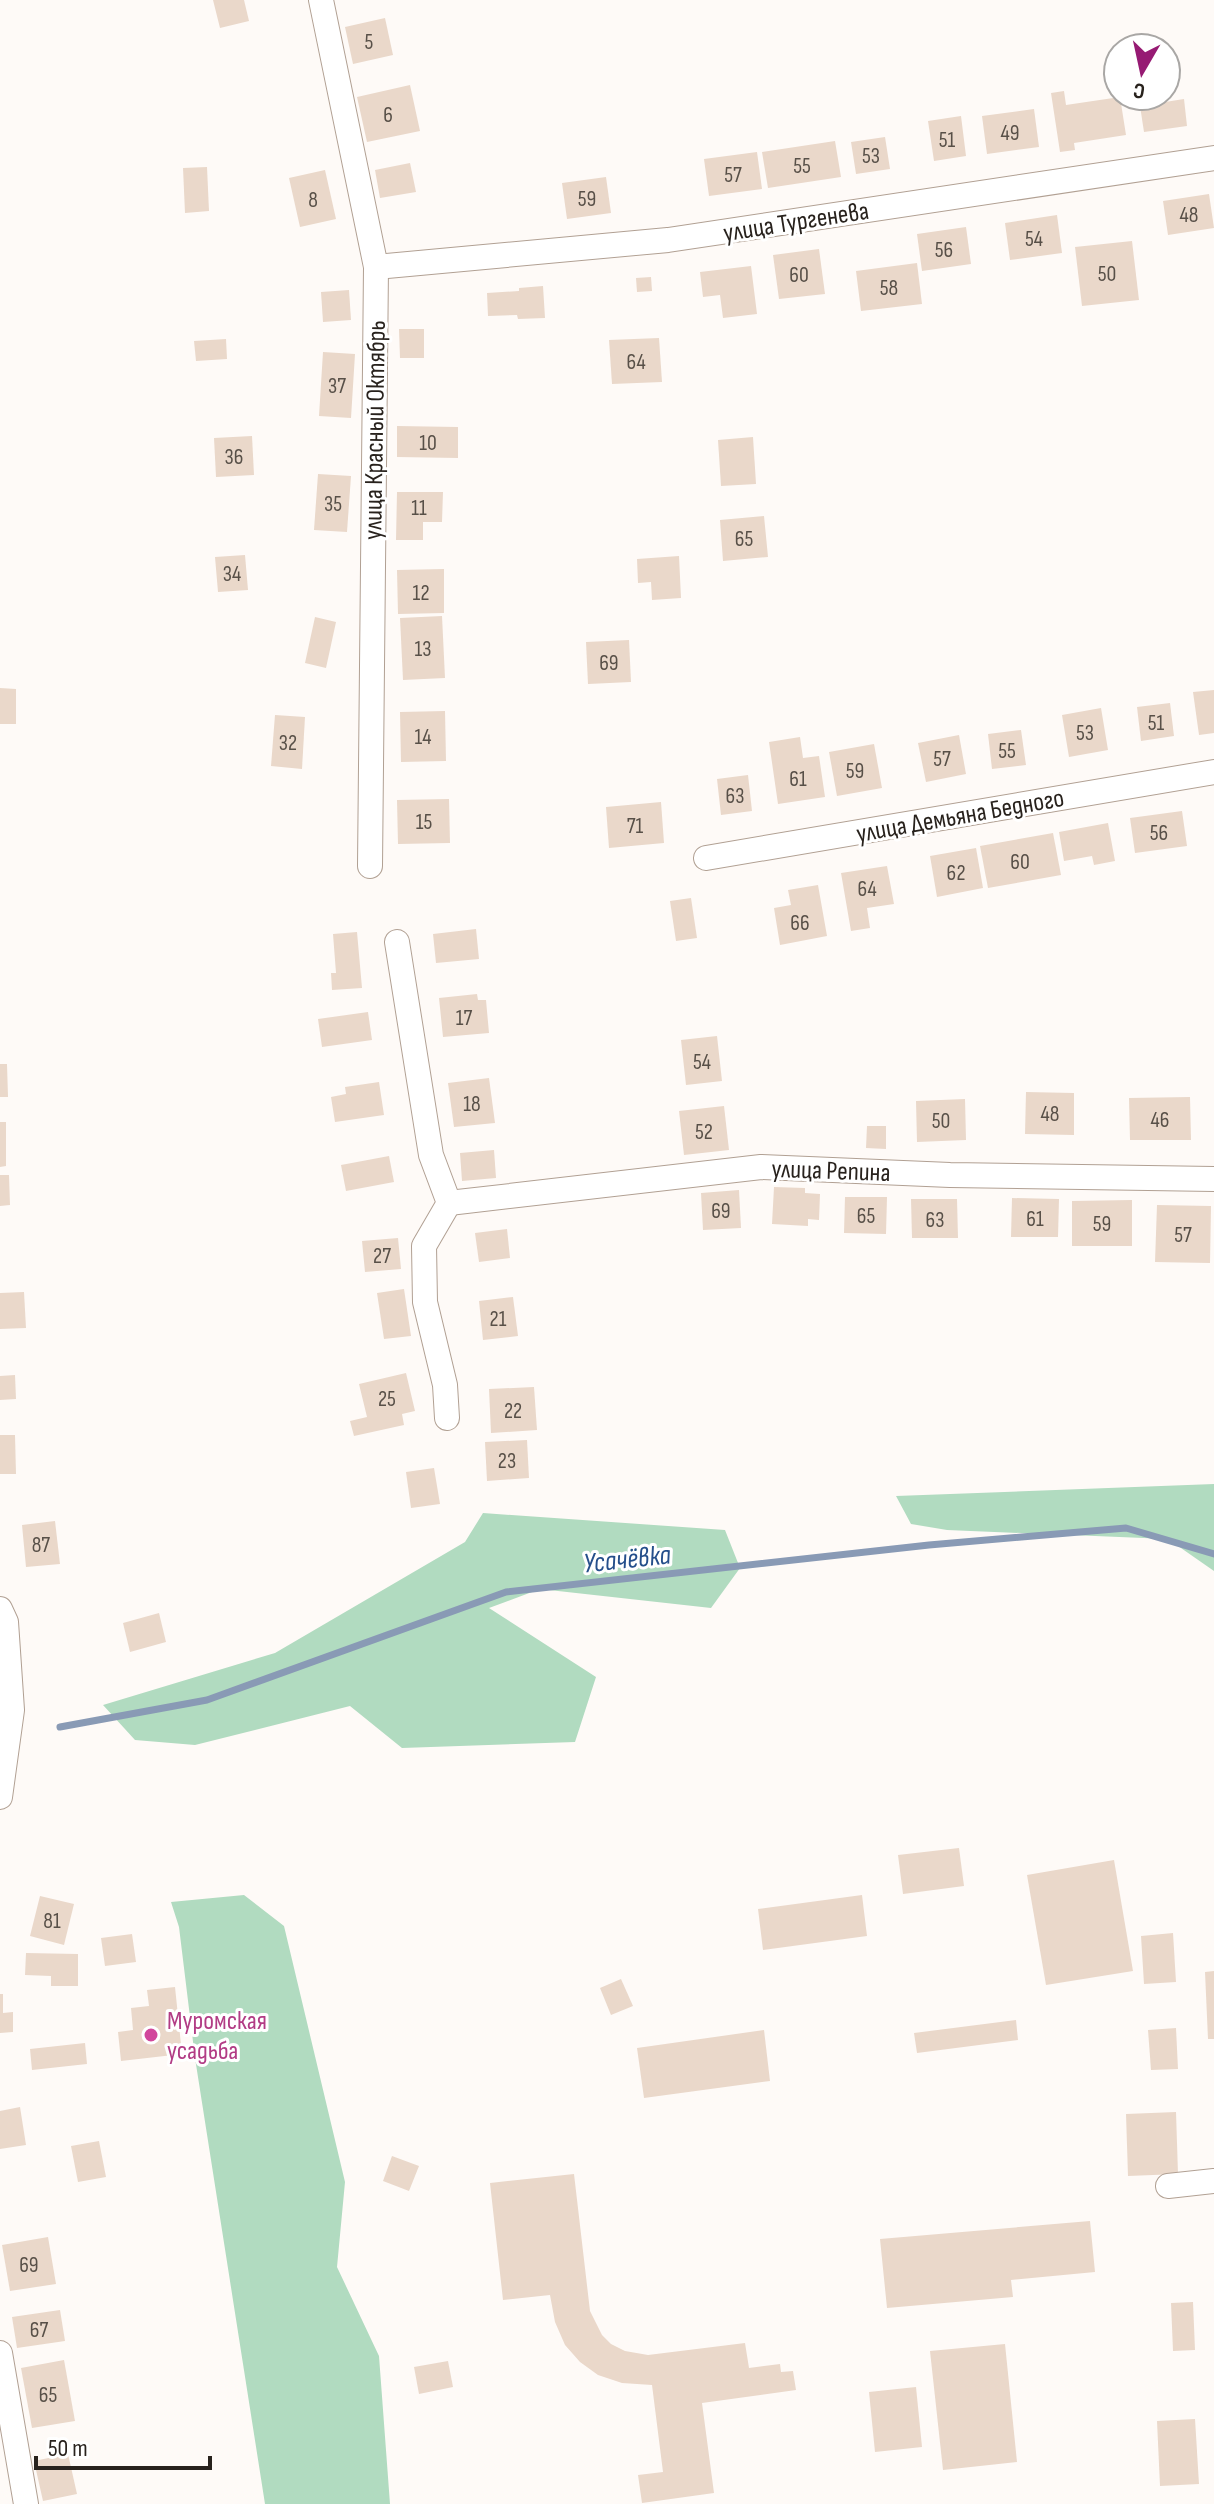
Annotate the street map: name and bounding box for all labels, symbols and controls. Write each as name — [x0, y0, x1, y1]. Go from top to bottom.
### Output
house number: 5 — [365, 29, 374, 56]
north arrow — [1102, 32, 1182, 112]
text: С — [1131, 76, 1147, 104]
house number: 6 — [383, 102, 393, 129]
house number: 49 — [1001, 120, 1020, 147]
house number: 51 — [939, 127, 956, 154]
house number: 53 — [862, 143, 880, 170]
house number: 55 — [793, 153, 811, 180]
house number: 57 — [724, 162, 742, 189]
house number: 59 — [578, 186, 596, 213]
house number: 8 — [308, 187, 318, 214]
street label: улица Тургенева — [721, 196, 871, 249]
house number: 48 — [1180, 202, 1198, 229]
house number: 54 — [1025, 226, 1043, 253]
house number: 56 — [935, 237, 953, 264]
house number: 50 — [1098, 261, 1116, 288]
house number: 60 — [789, 262, 809, 289]
house number: 58 — [880, 275, 898, 302]
street label: улица Красный Октябрь — [358, 320, 393, 540]
house number: 64 — [626, 349, 646, 376]
house number: 37 — [328, 373, 346, 400]
house number: 10 — [419, 430, 437, 457]
house number: 36 — [225, 444, 243, 471]
house number: 35 — [324, 491, 342, 518]
house number: 11 — [411, 495, 427, 522]
house number: 65 — [735, 526, 753, 553]
house number: 34 — [223, 561, 241, 588]
house number: 12 — [412, 580, 430, 607]
house number: 13 — [415, 636, 431, 663]
house number: 69 — [599, 650, 619, 677]
house number: 51 — [1148, 710, 1165, 737]
house number: 53 — [1076, 720, 1094, 747]
house number: 14 — [415, 724, 431, 751]
house number: 32 — [279, 730, 297, 757]
house number: 55 — [998, 738, 1016, 765]
house number: 57 — [933, 746, 951, 773]
house number: 59 — [846, 758, 864, 785]
house number: 61 — [789, 766, 807, 793]
house number: 63 — [726, 783, 744, 810]
street label: улица Демьяна Бедного — [854, 783, 1067, 850]
house number: 15 — [416, 809, 432, 836]
house number: 71 — [627, 813, 644, 840]
house number: 56 — [1150, 820, 1168, 847]
house number: 60 — [1010, 849, 1030, 876]
house number: 62 — [947, 860, 965, 887]
house number: 64 — [857, 876, 877, 903]
house number: 66 — [790, 910, 810, 937]
house number: 17 — [456, 1005, 472, 1032]
house number: 54 — [693, 1049, 711, 1076]
house number: 18 — [463, 1091, 481, 1118]
house number: 48 — [1041, 1101, 1059, 1128]
house number: 46 — [1151, 1107, 1169, 1134]
house number: 50 — [932, 1108, 950, 1135]
house number: 52 — [695, 1119, 713, 1146]
street label: улица Репина — [771, 1154, 891, 1189]
house number: 69 — [711, 1198, 731, 1225]
house number: 65 — [857, 1203, 875, 1230]
house number: 61 — [1026, 1206, 1044, 1233]
house number: 63 — [926, 1207, 944, 1234]
house number: 59 — [1093, 1211, 1111, 1238]
house number: 57 — [1174, 1222, 1192, 1249]
house number: 27 — [373, 1243, 391, 1270]
house number: 21 — [490, 1306, 507, 1333]
house number: 25 — [378, 1386, 396, 1413]
house number: 22 — [504, 1398, 522, 1425]
house number: 23 — [498, 1448, 516, 1475]
house number: 87 — [32, 1532, 50, 1559]
water label: Усачёвка — [582, 1538, 673, 1580]
house number: 81 — [43, 1908, 61, 1935]
place label: Муромская усадьба — [167, 2006, 267, 2067]
marker: Муромская усадьба — [142, 2026, 160, 2044]
house number: 69 — [19, 2252, 39, 2279]
house number: 67 — [30, 2317, 48, 2344]
house number: 65 — [39, 2382, 57, 2409]
scale bar — [36, 2420, 210, 2470]
text: 50 m — [48, 2434, 88, 2463]

